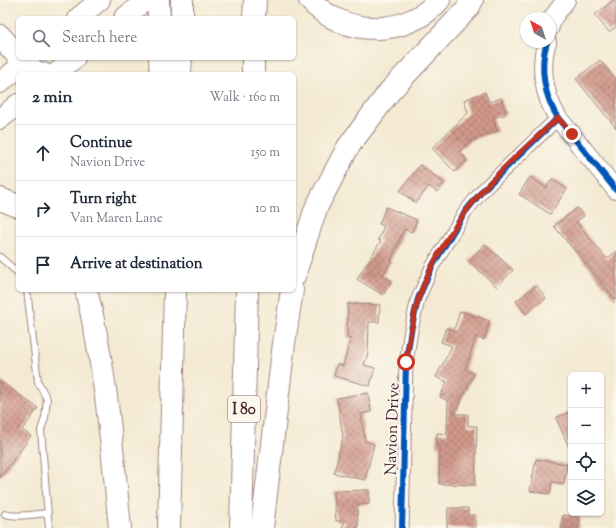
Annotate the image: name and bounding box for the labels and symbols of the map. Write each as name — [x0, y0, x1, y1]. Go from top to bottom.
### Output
north arrow — [520, 12, 556, 48]
route end — [563, 125, 581, 143]
route start — [397, 353, 415, 371]
street label: Navion Drive — [380, 382, 407, 476]
road number: I 80 — [228, 396, 260, 422]

